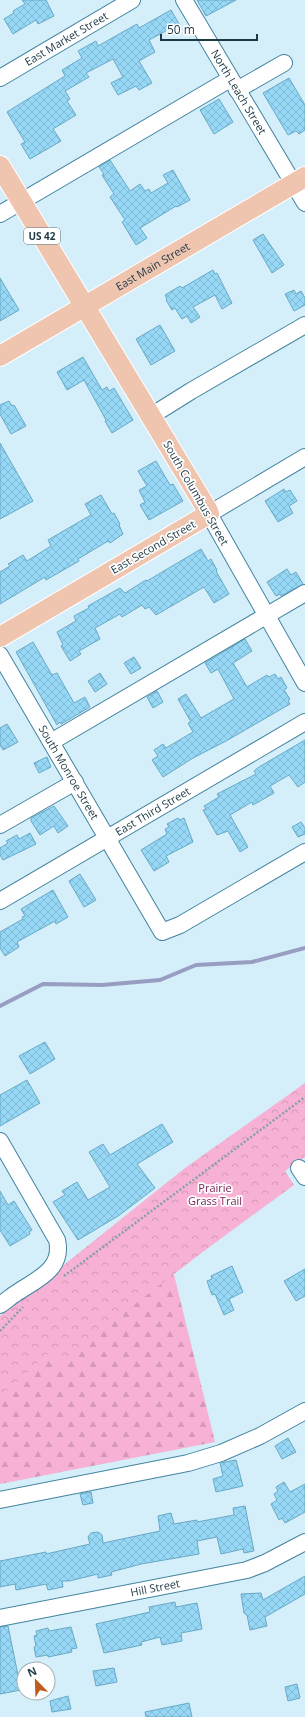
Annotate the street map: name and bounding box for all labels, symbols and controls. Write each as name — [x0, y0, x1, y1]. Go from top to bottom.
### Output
street label: East Market Street — [22, 8, 111, 69]
scale bar — [161, 16, 257, 42]
text: 50 m — [167, 21, 195, 38]
street label: North Leach Street — [208, 46, 270, 137]
road number: US 42 — [24, 228, 60, 244]
street label: East Main Street — [113, 238, 192, 294]
street label: South Columbus Street — [160, 438, 233, 548]
street label: East Second Street — [108, 516, 198, 577]
street label: South Monroe Street — [36, 722, 103, 822]
street label: East Third Street — [112, 783, 193, 839]
park label: Prairie Grass Trail — [188, 1180, 242, 1208]
street label: Hill Street — [129, 1575, 181, 1600]
north arrow — [16, 1661, 56, 1701]
text: N — [25, 1663, 39, 1680]

